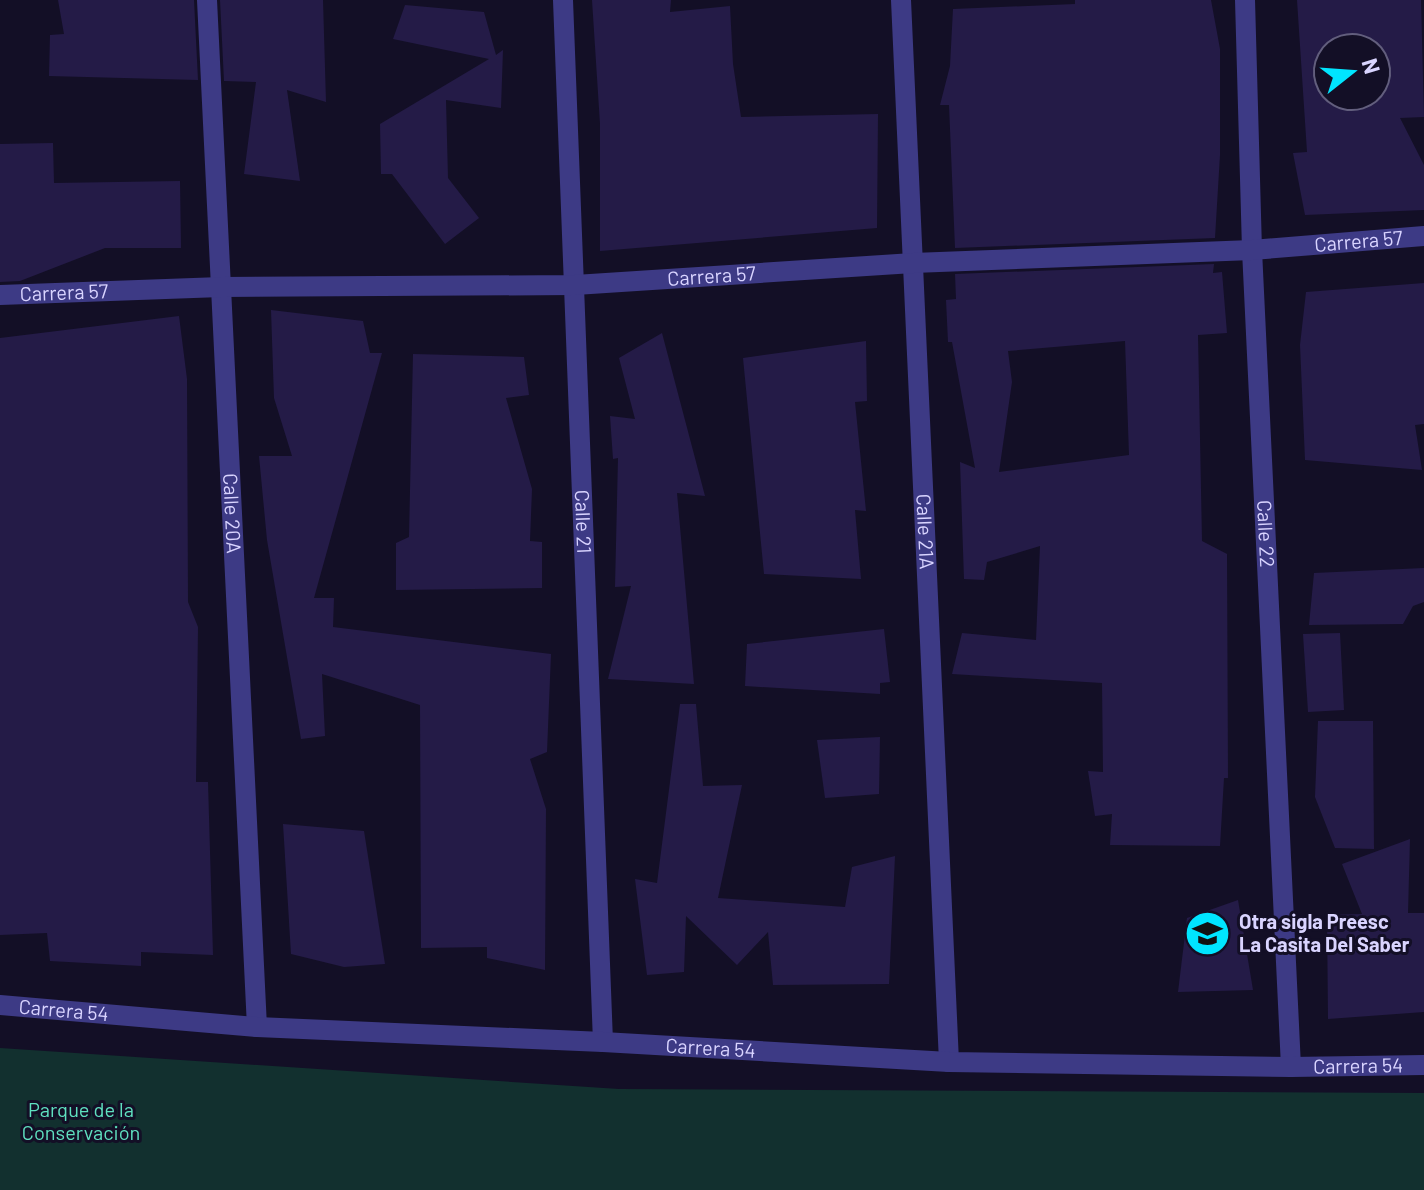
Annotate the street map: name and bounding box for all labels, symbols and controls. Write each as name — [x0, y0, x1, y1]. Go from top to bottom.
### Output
north arrow — [1312, 32, 1392, 112]
text: N — [1358, 55, 1387, 77]
street label: Carrera 57 — [1313, 225, 1404, 256]
street label: Carrera 57 — [667, 260, 757, 290]
street label: Carrera 57 — [19, 278, 109, 305]
street label: Calle 20A — [219, 473, 247, 554]
street label: Calle 21 — [571, 489, 597, 554]
street label: Calle 21A — [912, 493, 940, 570]
street label: Calle 22 — [1253, 499, 1280, 568]
place label: Otra sigla Preesc La Casita Del Saber — [1239, 909, 1410, 956]
school or university icon: Otra sigla Preesc La Casita Del Saber — [1184, 910, 1232, 958]
street label: Carrera 54 — [18, 994, 110, 1025]
street label: Carrera 54 — [665, 1033, 756, 1062]
street label: Carrera 54 — [1313, 1052, 1403, 1078]
park label: Parque de la Conservación — [22, 1097, 140, 1144]

